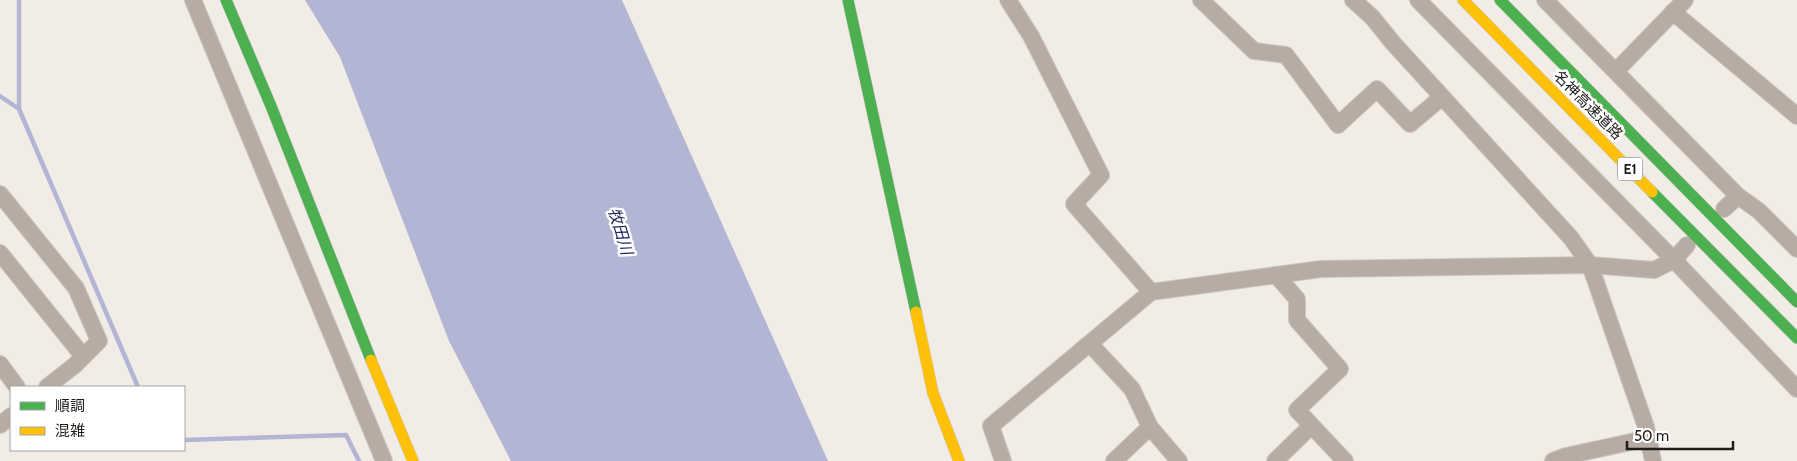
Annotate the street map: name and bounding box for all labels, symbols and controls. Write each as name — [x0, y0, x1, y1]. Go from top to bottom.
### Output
street label: 名神高速道路 — [1550, 67, 1626, 143]
road number: E1 — [1618, 157, 1642, 180]
water label: 牧田川 — [604, 205, 637, 259]
legend — [10, 386, 185, 451]
text: 順調 — [55, 397, 85, 415]
scale bar — [1627, 418, 1733, 450]
text: 混雑 — [55, 422, 85, 440]
text: 50 m — [1634, 427, 1669, 445]

